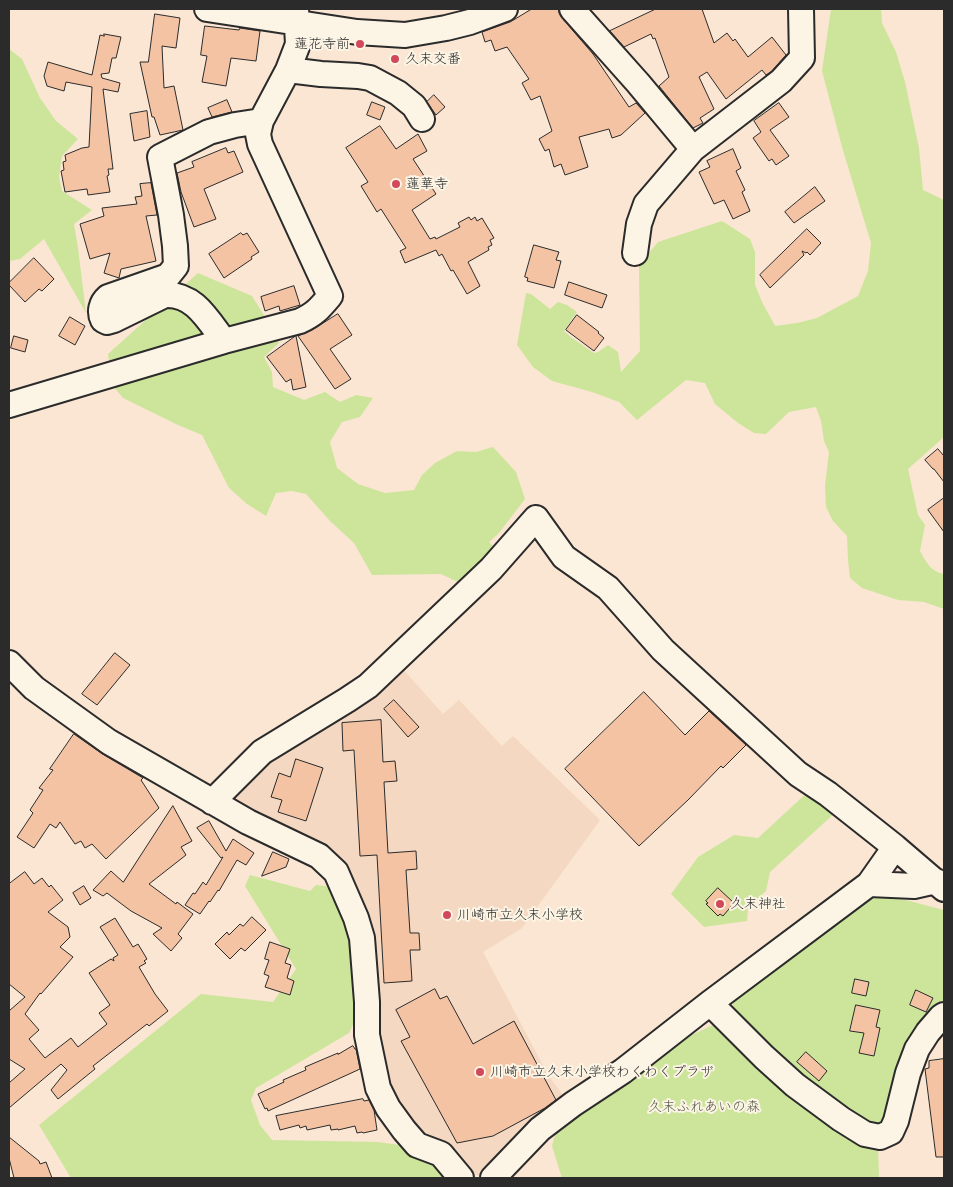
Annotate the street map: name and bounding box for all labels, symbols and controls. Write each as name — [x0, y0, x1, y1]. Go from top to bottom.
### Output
place label: 蓮花寺前 — [294, 36, 350, 52]
marker: 蓮花寺前 — [354, 38, 366, 50]
place label: 久末交番 — [405, 51, 461, 67]
marker: 久末交番 — [389, 53, 401, 65]
place label: 蓮華寺 — [406, 176, 448, 192]
marker: 蓮華寺 — [390, 178, 402, 190]
place label: 久末神社 — [730, 896, 786, 912]
marker: 久末神社 — [714, 898, 726, 910]
place label: 川崎市立久末小学校 — [457, 907, 583, 923]
marker: 川崎市立久末小学校 — [441, 909, 453, 921]
place label: 川崎市立久末小学校わくわくプラザ — [490, 1064, 714, 1080]
marker: 川崎市立久末小学校わくわくプラザ — [474, 1066, 486, 1078]
park label: 久末ふれあいの森 — [648, 1099, 760, 1115]

